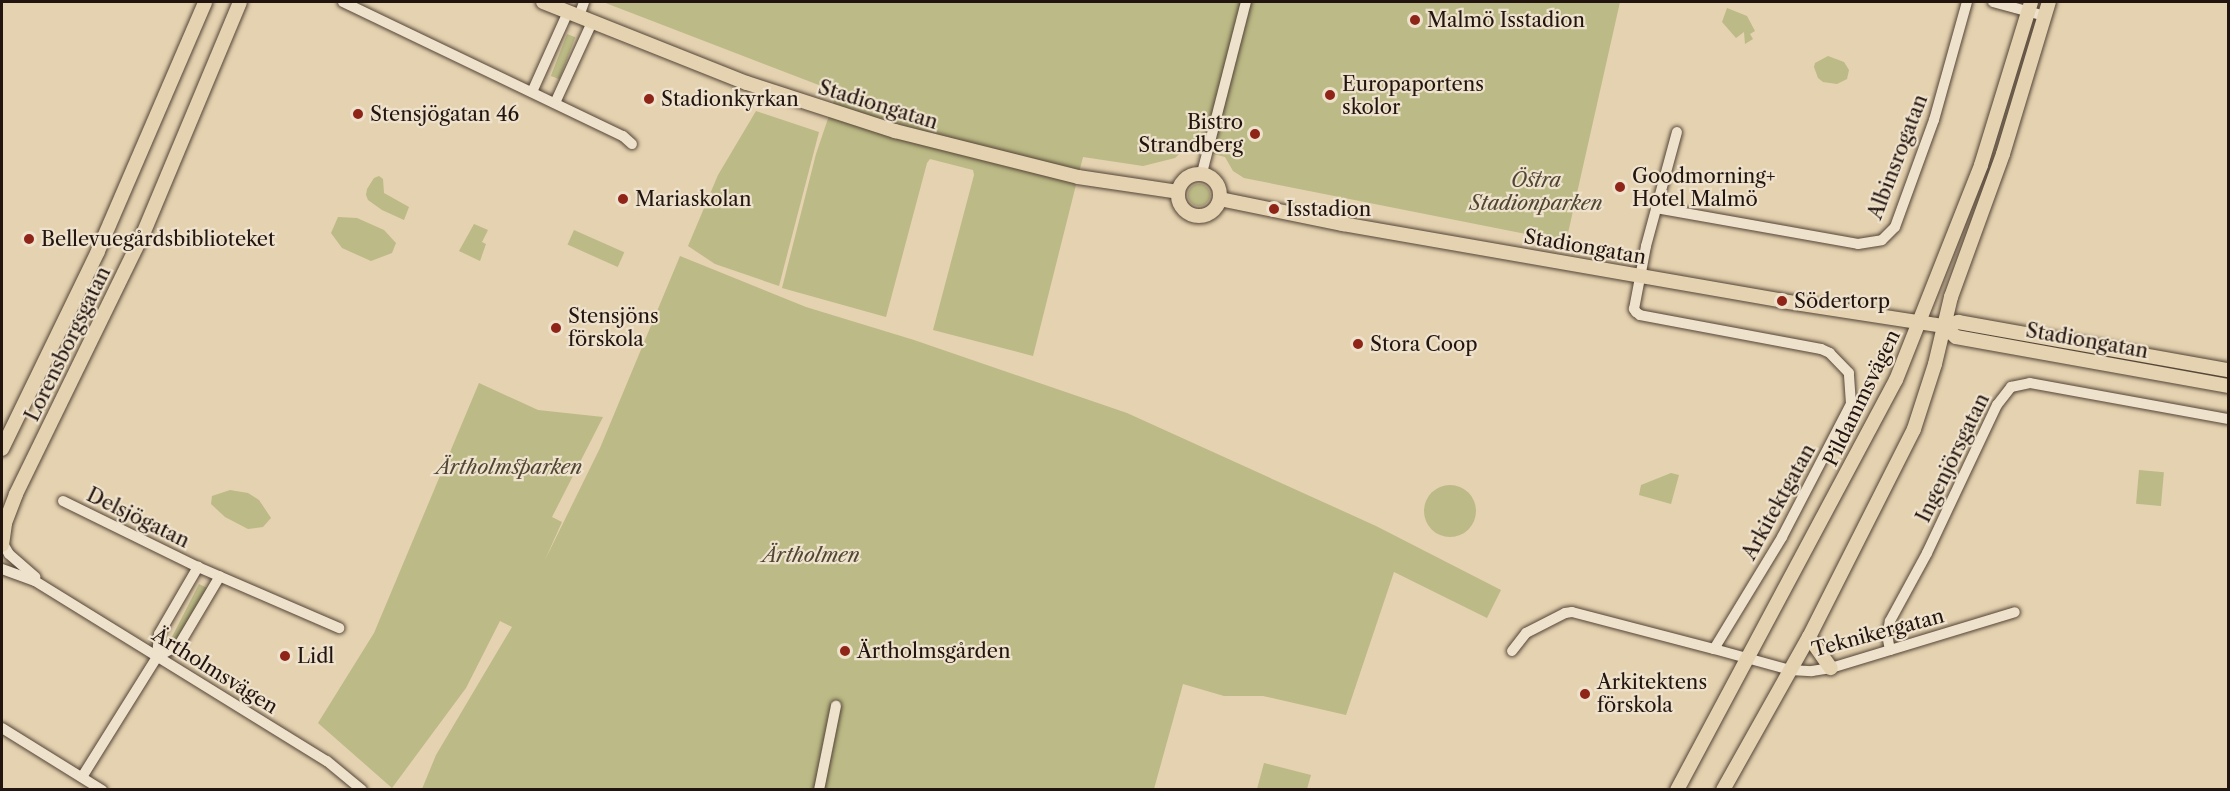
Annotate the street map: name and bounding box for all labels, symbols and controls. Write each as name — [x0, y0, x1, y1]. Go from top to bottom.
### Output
place label: Malmö Isstadion — [1427, 8, 1585, 32]
marker: Malmö Isstadion — [1408, 13, 1422, 27]
place label: Europaportens skolor — [1342, 72, 1484, 119]
street label: Stadiongatan — [815, 75, 941, 135]
place label: Stadionkyrkan — [661, 87, 799, 111]
marker: Europaportens skolor — [1323, 88, 1337, 102]
street label: Albinsrogatan — [1863, 91, 1933, 223]
marker: Stadionkyrkan — [642, 92, 656, 106]
place label: Stensjögatan 46 — [370, 102, 519, 126]
marker: Stensjögatan 46 — [351, 107, 365, 121]
place label: Bistro Strandberg — [1138, 110, 1243, 157]
marker: Bistro Strandberg — [1248, 127, 1262, 141]
place label: Goodmorning+ Hotel Malmö — [1632, 164, 1776, 211]
park label: Östra Stadionparken — [1470, 168, 1602, 215]
marker: Goodmorning+ Hotel Malmö — [1613, 180, 1627, 194]
place label: Mariaskolan — [635, 187, 751, 211]
marker: Mariaskolan — [616, 192, 630, 206]
place label: Isstadion — [1286, 197, 1371, 221]
marker: Isstadion — [1267, 202, 1281, 216]
street label: Stadiongatan — [1522, 224, 1648, 270]
place label: Bellevuegårdsbiblioteket — [41, 227, 275, 251]
marker: Bellevuegårdsbiblioteket — [22, 232, 36, 246]
street label: Lorensborgsgatan — [20, 263, 116, 425]
place label: Södertorp — [1794, 289, 1890, 313]
marker: Södertorp — [1775, 294, 1789, 308]
place label: Stensjöns förskola — [568, 304, 659, 351]
street label: Stadiongatan — [2024, 318, 2150, 364]
marker: Stensjöns förskola — [549, 321, 563, 335]
street label: Pildammsvägen — [1819, 326, 1905, 470]
place label: Stora Coop — [1370, 332, 1478, 356]
marker: Stora Coop — [1351, 337, 1365, 351]
street label: Ingenjörsgatan — [1911, 390, 1995, 526]
street label: Arkitektgatan — [1737, 440, 1821, 564]
park label: Ärtholmsparken — [436, 455, 582, 479]
street label: Delsjögatan — [83, 483, 193, 553]
park label: Ärtholmen — [762, 543, 860, 567]
street label: Teknikergatan — [1809, 604, 1947, 662]
street label: Ärtholmsvägen — [148, 623, 282, 719]
place label: Ärtholmsgården — [857, 639, 1010, 663]
place label: Lidl — [297, 644, 334, 668]
marker: Ärtholmsgården — [838, 644, 852, 658]
marker: Lidl — [278, 649, 292, 663]
place label: Arkitektens förskola — [1597, 670, 1707, 717]
marker: Arkitektens förskola — [1578, 687, 1592, 701]

